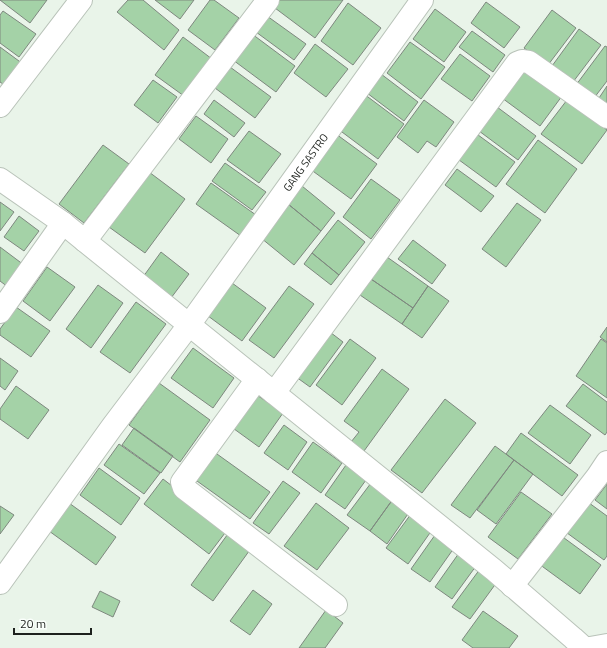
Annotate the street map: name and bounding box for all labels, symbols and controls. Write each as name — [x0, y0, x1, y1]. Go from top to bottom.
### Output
street label: GANG SASTRO — [279, 130, 332, 195]
scale bar — [14, 610, 91, 636]
text: 20 m — [20, 614, 46, 633]

